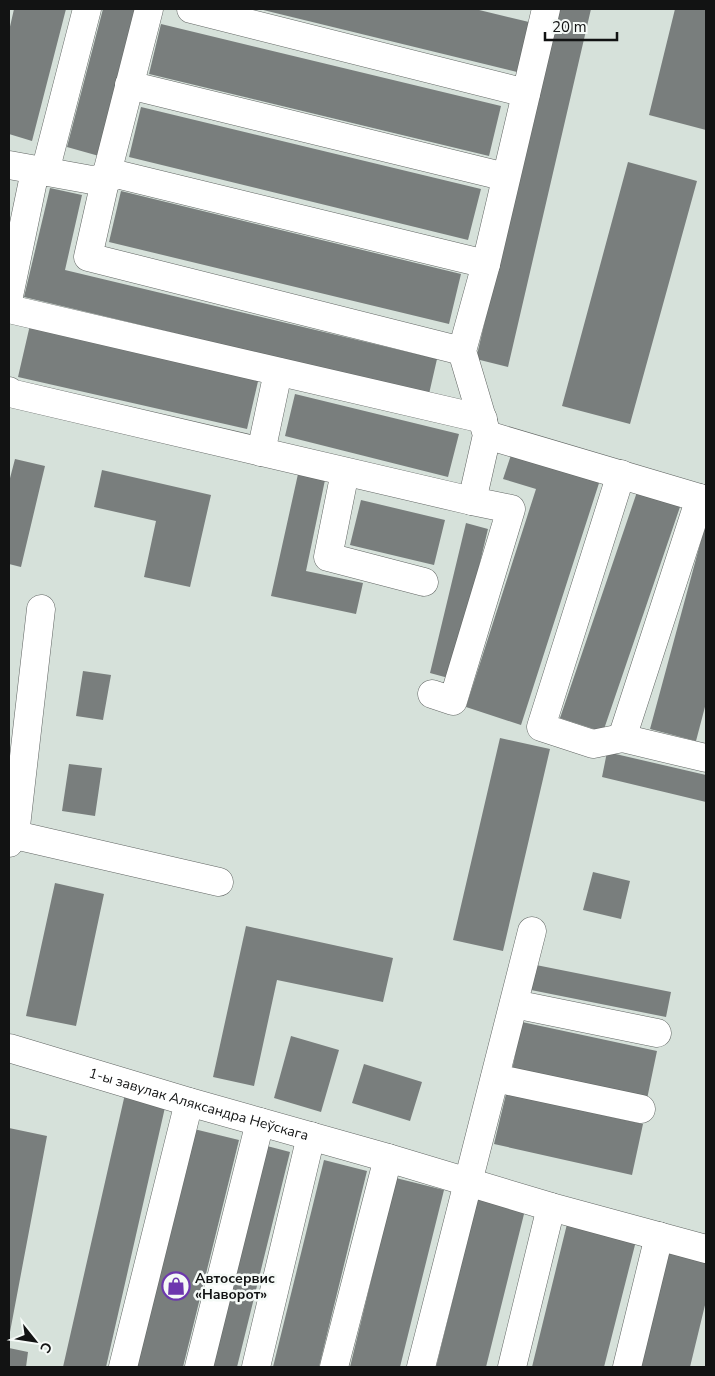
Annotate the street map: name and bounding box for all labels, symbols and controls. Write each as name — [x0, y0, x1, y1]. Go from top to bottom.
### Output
scale bar — [545, 10, 618, 42]
text: 20 m — [552, 17, 587, 37]
street label: 1-ы завулак Аляксандра Неўскага — [87, 1063, 311, 1145]
place label: Автосервис «Наворот» — [195, 1269, 275, 1304]
shop icon: Автосервис «Наворот» — [161, 1271, 191, 1301]
north arrow — [10, 1316, 60, 1366]
text: С — [35, 1338, 56, 1357]

